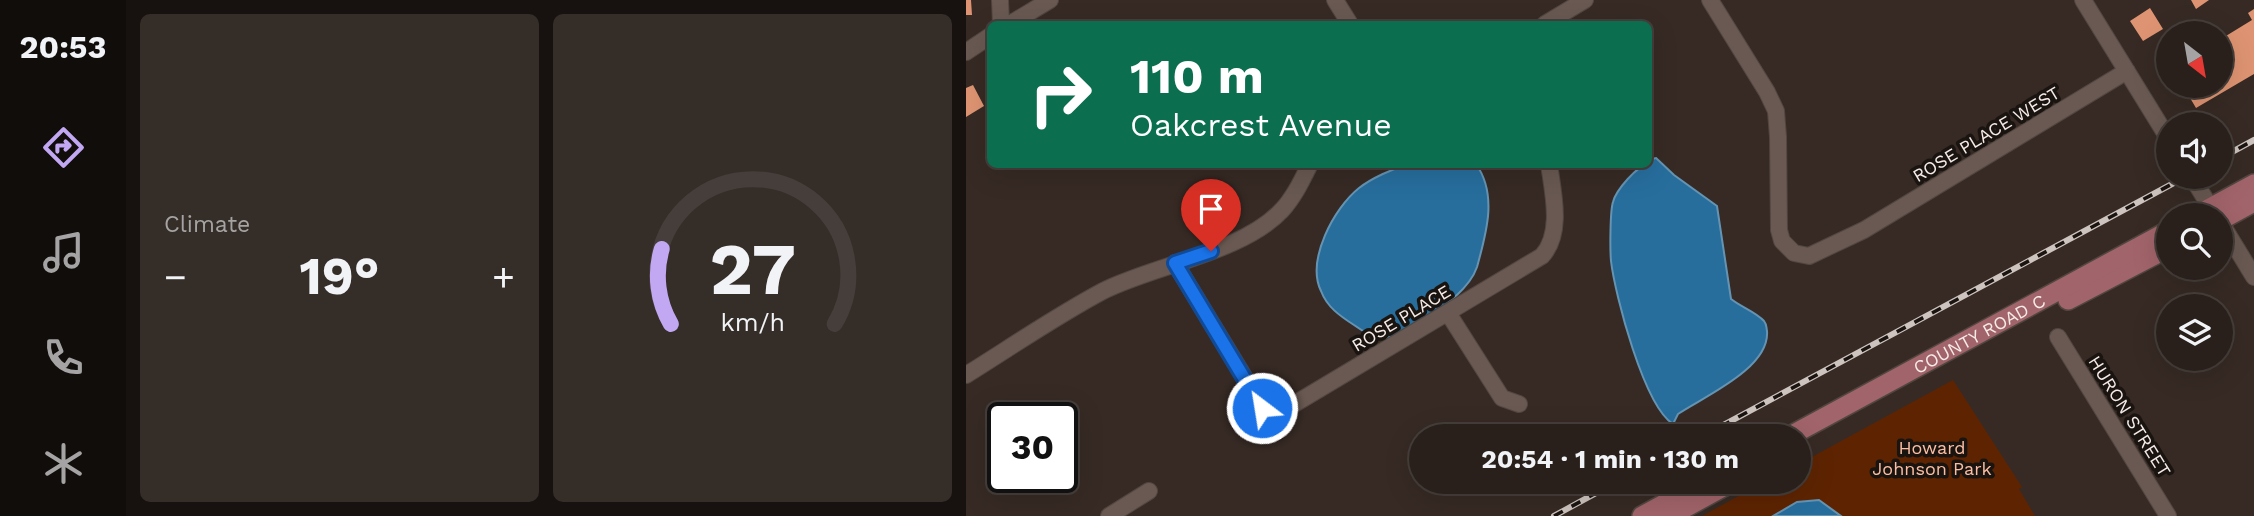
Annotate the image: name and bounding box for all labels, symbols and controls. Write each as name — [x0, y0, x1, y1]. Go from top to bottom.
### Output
north arrow — [2156, 21, 2233, 98]
map controls — [2156, 21, 2233, 371]
text: 20:53 — [20, 28, 106, 66]
text: 110 m — [1130, 47, 1264, 105]
icon: right — [1015, 49, 1106, 140]
street label: ROSE PLACE WEST — [1909, 82, 2063, 186]
text: Oakcrest Avenue — [1130, 106, 1392, 144]
button: sound — [2156, 112, 2233, 189]
icon: directions — [39, 123, 88, 172]
pin — [1181, 179, 1241, 251]
icon: arrive — [1192, 190, 1230, 228]
button: search — [2156, 203, 2233, 280]
text: Climate — [164, 211, 250, 238]
text: 27 — [709, 226, 796, 312]
icon: music — [39, 228, 88, 277]
text: 19° — [299, 246, 380, 307]
text: − — [164, 255, 187, 299]
text: + — [492, 255, 515, 299]
street label: ROSE PLACE — [1348, 280, 1454, 356]
street label: COUNTY ROAD C — [1910, 289, 2048, 378]
button: layers — [2156, 294, 2233, 371]
text: km/h — [720, 308, 785, 337]
icon: phone — [39, 333, 88, 382]
street label: HURON STREET — [2084, 352, 2176, 480]
position arrow — [1225, 371, 1299, 445]
speed limit sign: 30 — [987, 402, 1078, 493]
park label: Howard Johnson Park — [1872, 437, 1992, 479]
icon: climate — [39, 439, 88, 488]
text: 20:54 · 1 min · 130 m — [1481, 444, 1739, 474]

